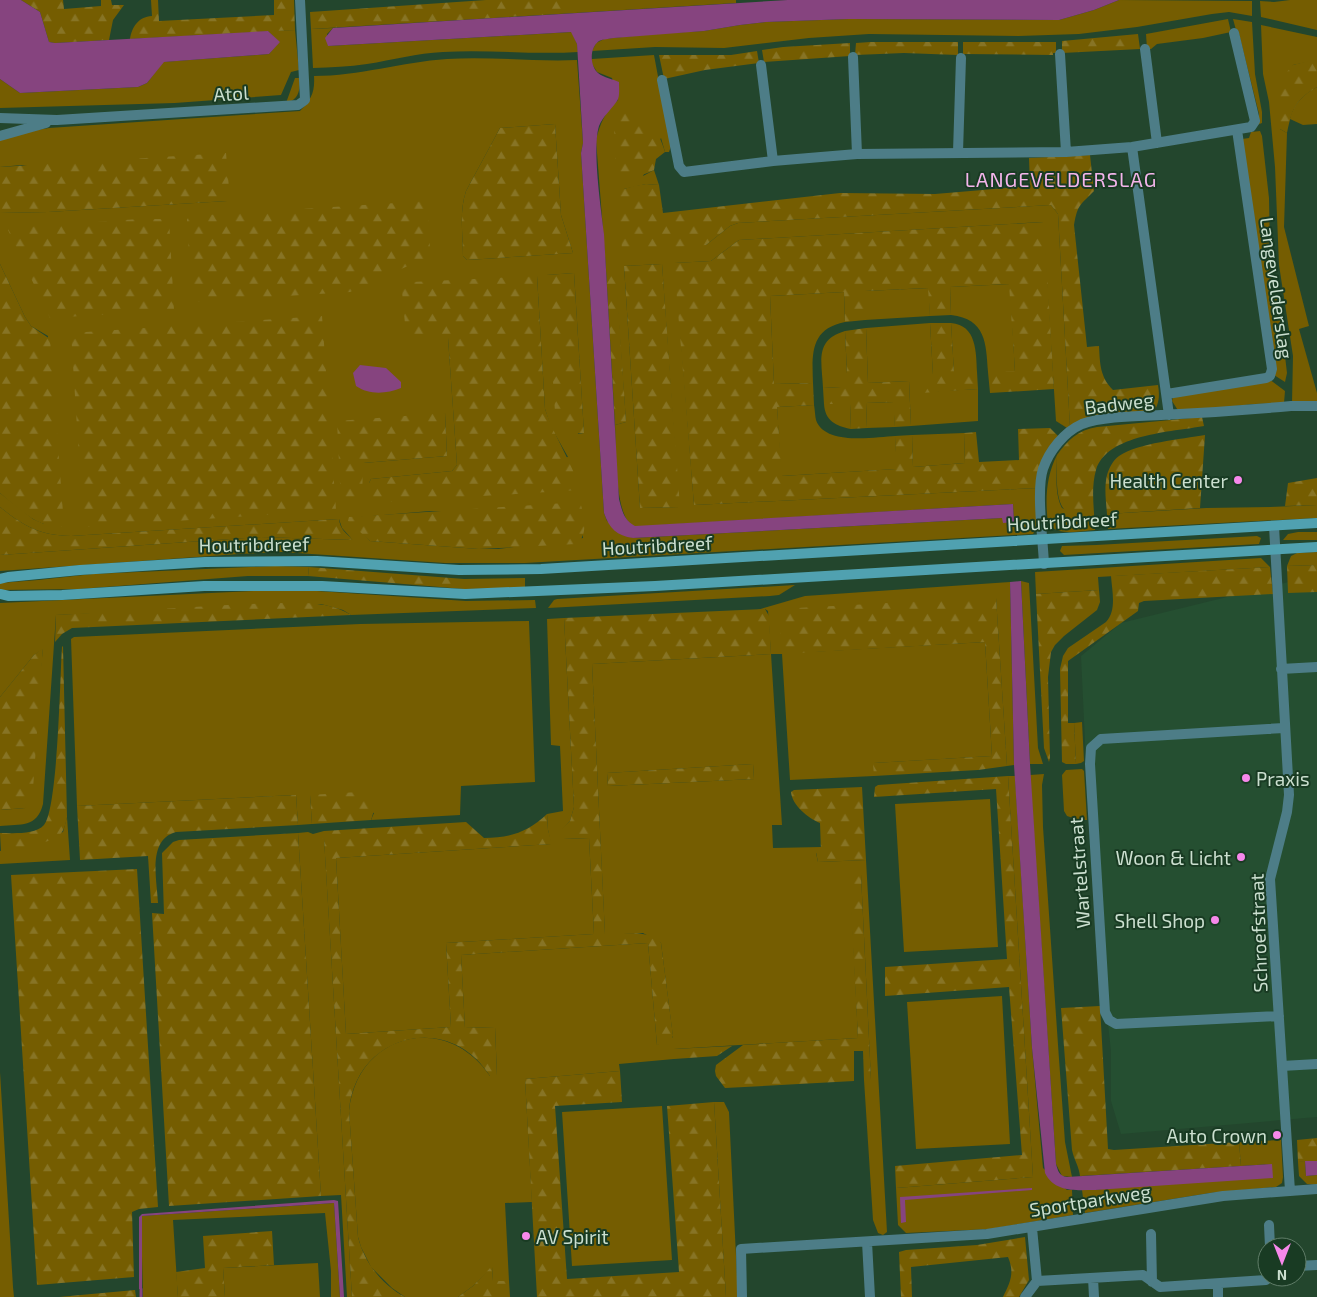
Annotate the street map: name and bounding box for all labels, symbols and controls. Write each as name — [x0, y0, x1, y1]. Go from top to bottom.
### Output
street label: Atol — [213, 81, 250, 105]
district label: LANGEVELDERSLAG — [965, 167, 1157, 191]
street label: Langevelderslag — [1256, 216, 1298, 361]
street label: Badweg — [1083, 387, 1155, 419]
place label: Health Center — [1110, 469, 1228, 492]
marker: Health Center — [1232, 474, 1244, 486]
street label: Houtribdreef — [1006, 507, 1119, 535]
street label: Houtribdreef — [601, 531, 714, 559]
street label: Houtribdreef — [199, 532, 310, 556]
place label: Praxis — [1256, 767, 1310, 790]
marker: Praxis — [1240, 772, 1252, 784]
street label: Wartelstraat — [1064, 817, 1094, 929]
place label: Woon & Licht — [1116, 846, 1231, 869]
marker: Woon & Licht — [1235, 851, 1247, 863]
street label: Schroefstraat — [1244, 873, 1272, 993]
place label: Shell Shop — [1115, 909, 1205, 932]
marker: Shell Shop — [1209, 914, 1221, 926]
place label: Auto Crown — [1166, 1124, 1267, 1147]
marker: Auto Crown — [1271, 1129, 1283, 1141]
street label: Sportparkweg — [1028, 1179, 1153, 1221]
place label: AV Spirit — [536, 1225, 609, 1248]
marker: AV Spirit — [520, 1230, 532, 1242]
north arrow — [1257, 1237, 1307, 1287]
text: N — [1277, 1267, 1287, 1284]

